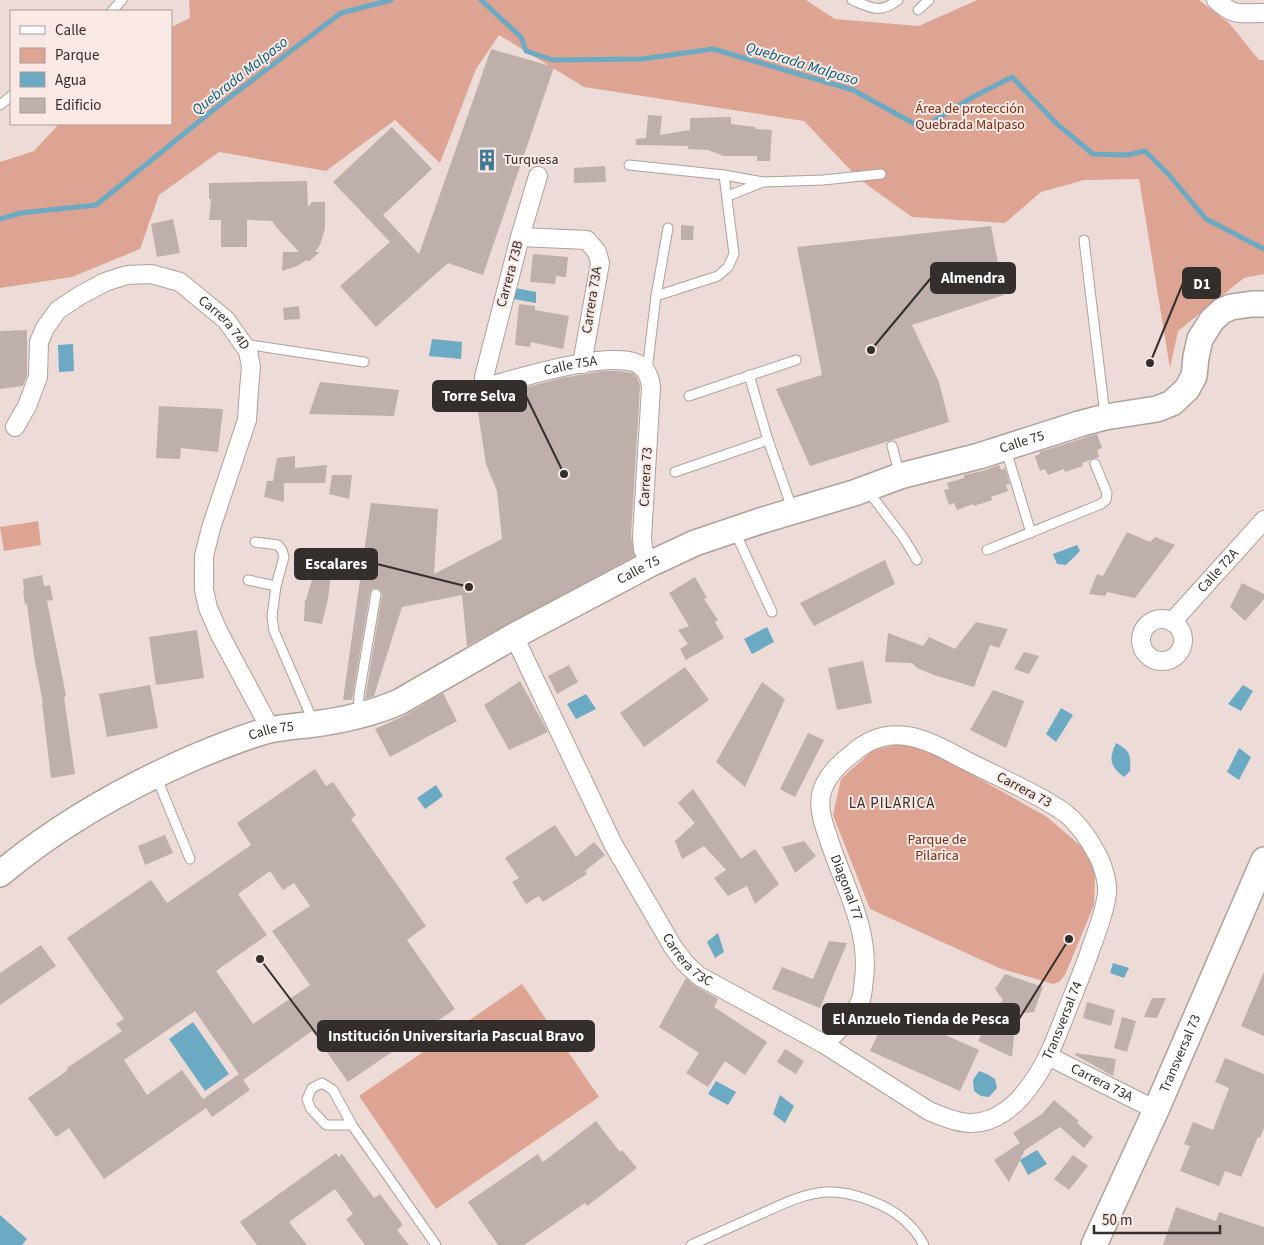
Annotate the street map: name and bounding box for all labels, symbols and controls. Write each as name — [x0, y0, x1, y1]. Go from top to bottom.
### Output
legend — [10, 10, 172, 125]
text: Calle — [55, 20, 86, 41]
water label: Quebrada Malpaso — [188, 32, 293, 120]
water label: Quebrada Malpaso — [743, 37, 861, 91]
text: Parque — [55, 45, 99, 66]
text: Agua — [55, 70, 86, 91]
text: Edificio — [55, 95, 102, 116]
park label: Área de protección Quebrada Malpaso — [915, 99, 1025, 135]
building icon: Turquesa — [474, 147, 500, 173]
place label: Turquesa — [504, 150, 558, 170]
street label: Carrera 73B — [492, 239, 528, 309]
callout: Almendra — [931, 263, 1015, 293]
street label: Carrera 73A — [577, 265, 607, 335]
text: Almendra — [940, 268, 1005, 289]
callout: D1 — [1183, 268, 1220, 298]
text: D1 — [1193, 274, 1211, 295]
street label: Carrera 74D — [194, 291, 254, 354]
street label: Calle 75A — [542, 351, 599, 381]
callout: Torre Selva — [433, 381, 526, 411]
text: Torre Selva — [442, 386, 516, 407]
street label: Calle 75 — [997, 426, 1047, 459]
street label: Carrera 73 — [634, 447, 658, 507]
street label: Calle 72A — [1193, 544, 1244, 597]
callout: Escalares — [295, 549, 377, 579]
street label: Calle 75 — [614, 551, 663, 590]
text: Escalares — [305, 554, 367, 575]
street label: Calle 75 — [246, 716, 295, 746]
street label: Carrera 73 — [993, 767, 1055, 813]
district label: LA PILARICA — [849, 793, 935, 814]
park label: Parque de Pilarica — [908, 830, 967, 866]
street label: Diagonal 77 — [825, 852, 868, 923]
street label: Carrera 73C — [657, 929, 716, 992]
street label: Transversal 74 — [1037, 978, 1088, 1063]
callout: El Anzuelo Tienda de Pesca — [823, 1004, 1019, 1034]
text: El Anzuelo Tienda de Pesca — [833, 1009, 1010, 1030]
street label: Transversal 73 — [1155, 1011, 1206, 1096]
callout: Institución Universitaria Pascual Bravo — [318, 1021, 594, 1051]
text: Institución Universitaria Pascual Bravo — [328, 1026, 584, 1047]
street label: Carrera 73A — [1067, 1059, 1137, 1107]
scale bar — [1094, 1202, 1220, 1234]
text: 50 m — [1102, 1210, 1132, 1231]

